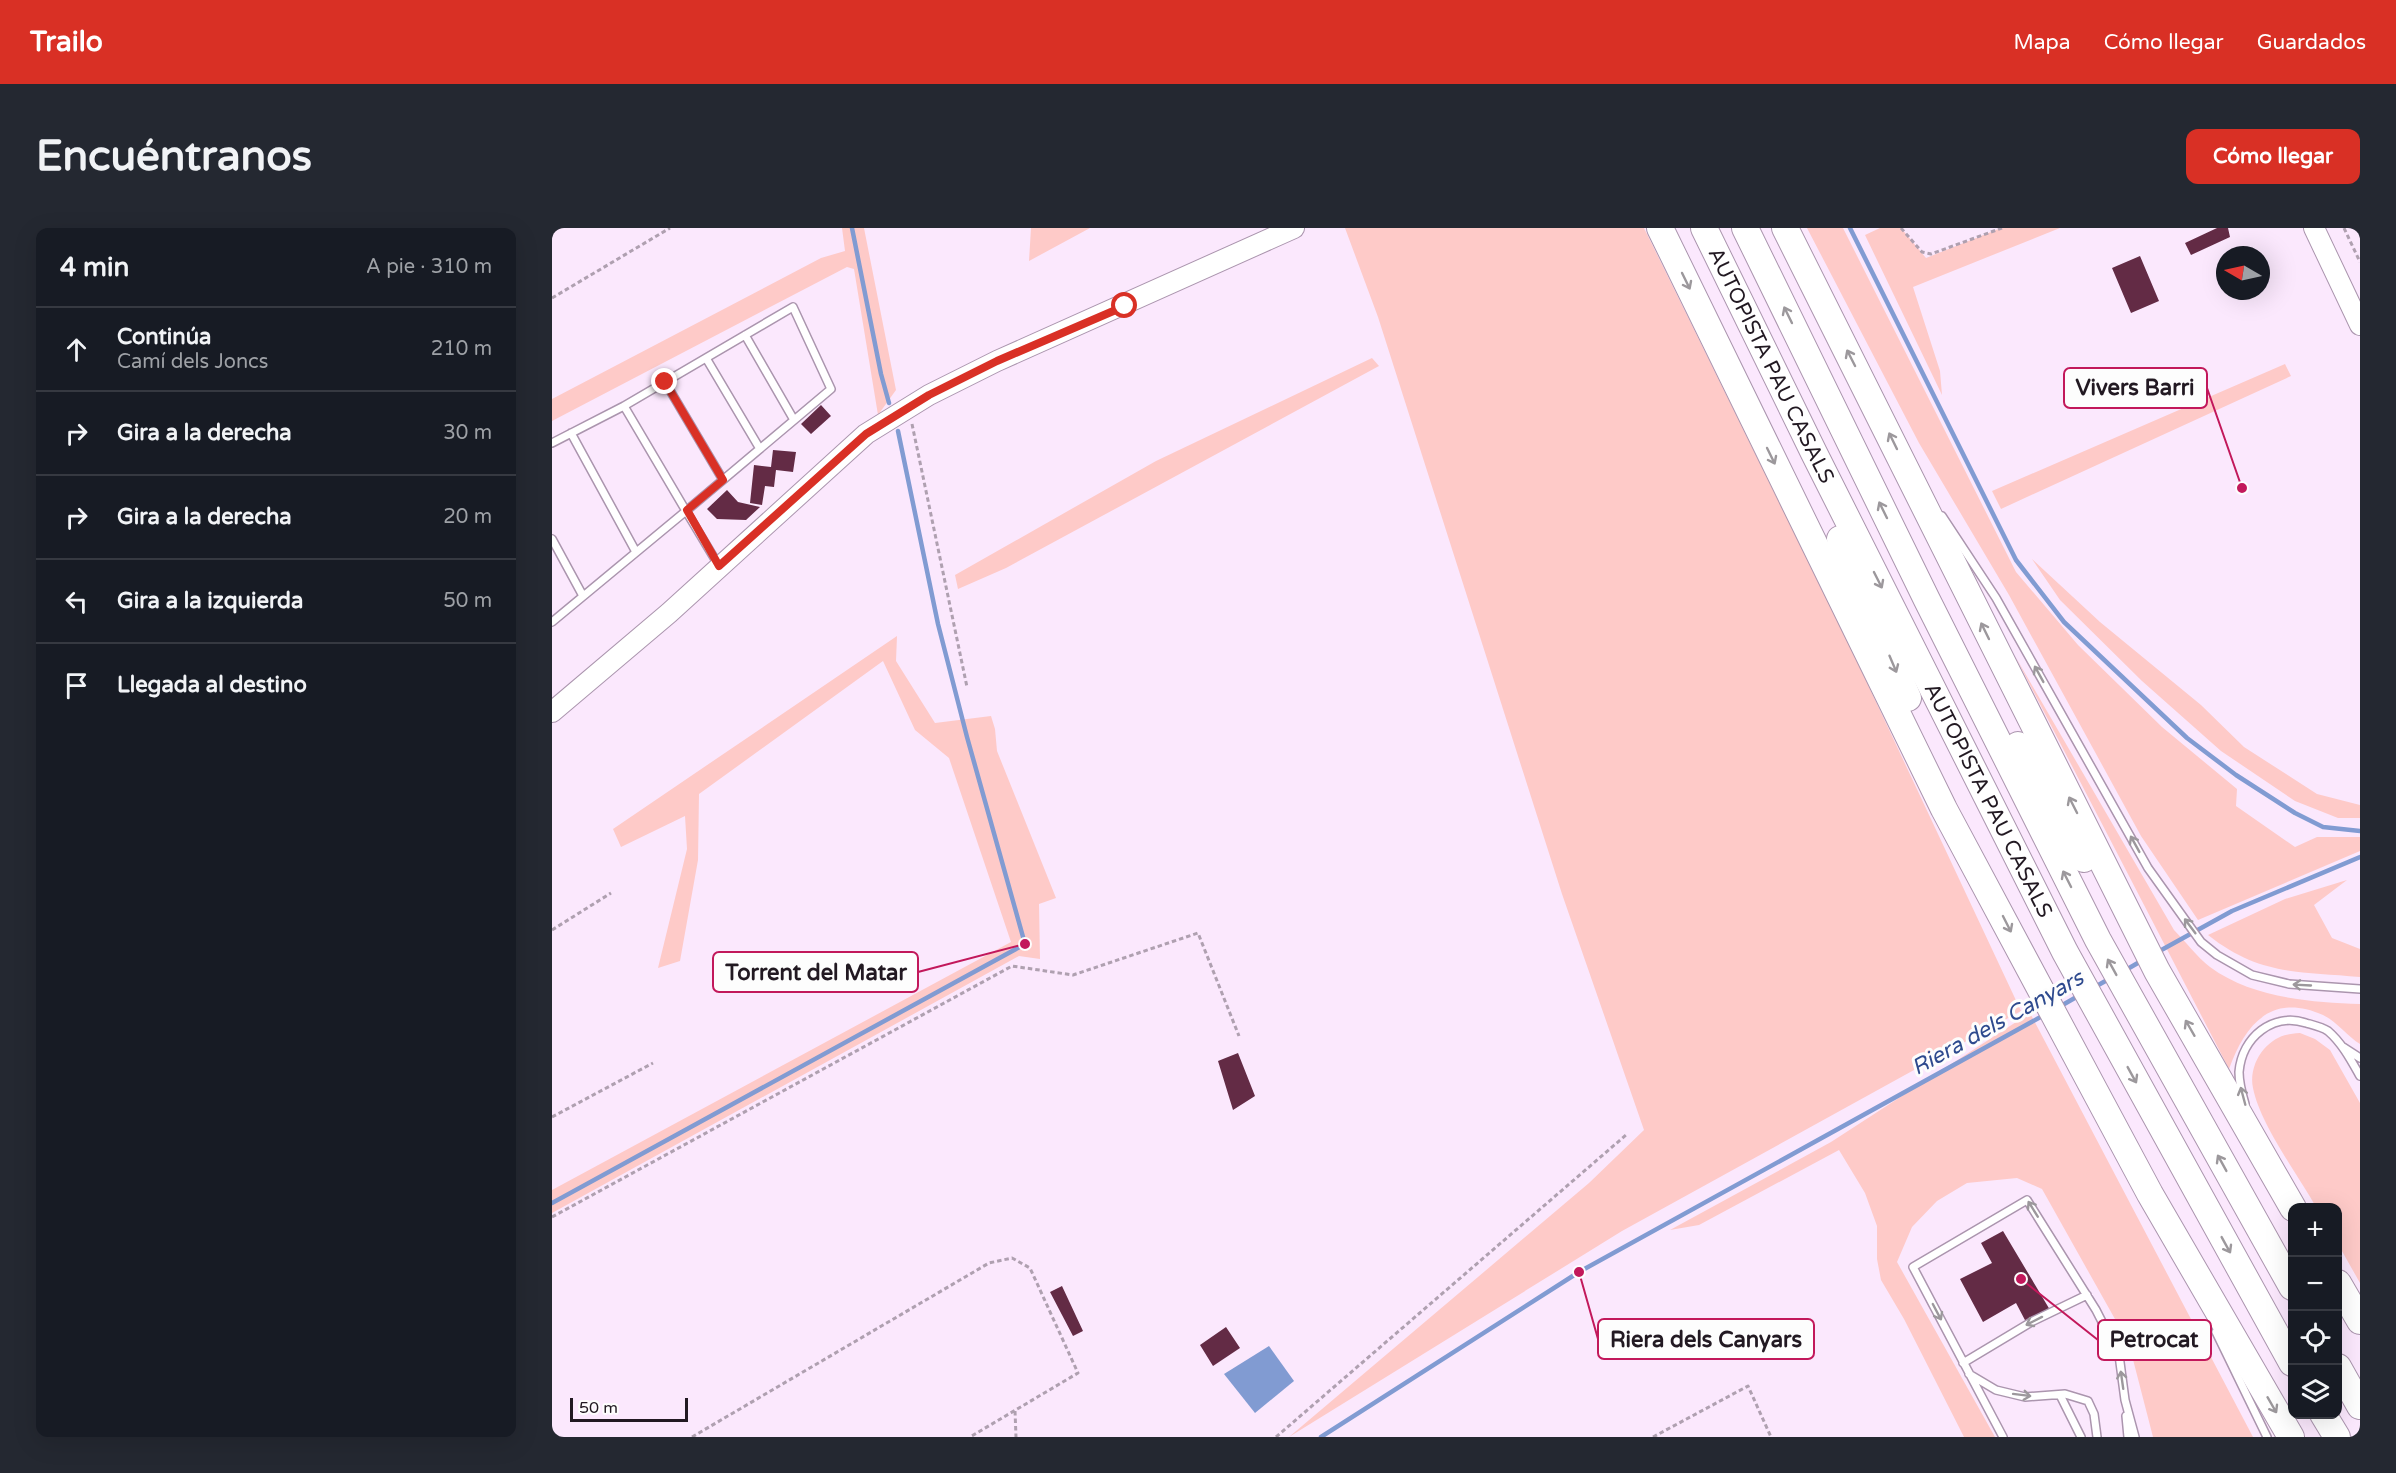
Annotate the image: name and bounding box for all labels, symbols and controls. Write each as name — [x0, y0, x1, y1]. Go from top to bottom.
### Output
text: Trailo — [30, 25, 103, 59]
text: Mapa — [2013, 30, 2071, 55]
text: Cómo llegar — [2104, 30, 2224, 55]
text: Guardados — [2257, 30, 2366, 55]
button: Cómo llegar — [2186, 129, 2360, 184]
text: Encuéntranos — [36, 131, 312, 182]
street label: AUTOPISTA PAU CASALS — [1703, 244, 1839, 488]
north arrow — [2216, 246, 2270, 300]
text: 4 min — [60, 252, 129, 283]
text: A pie · 310 m — [366, 255, 492, 279]
one-way arrow — [1681, 271, 1692, 289]
route start — [1111, 292, 1137, 318]
one-way arrow — [1782, 306, 1794, 324]
text: Continúa — [117, 324, 211, 350]
icon: ahead — [60, 333, 93, 366]
text: 210 m — [431, 337, 492, 361]
one-way arrow — [1845, 349, 1857, 367]
text: Camí dels Joncs — [117, 350, 268, 374]
route end — [651, 368, 677, 394]
callout: Vivers Barri — [2064, 368, 2207, 408]
text: Vivers Barri — [2075, 375, 2195, 401]
icon: right — [60, 417, 93, 450]
text: Gira a la derecha — [117, 420, 292, 446]
text: 30 m — [443, 421, 492, 445]
one-way arrow — [1887, 433, 1899, 451]
one-way arrow — [1766, 446, 1778, 464]
icon: right — [60, 501, 93, 534]
one-way arrow — [1876, 501, 1888, 519]
text: Gira a la derecha — [117, 504, 292, 530]
text: 20 m — [443, 505, 492, 529]
one-way arrow — [1872, 571, 1884, 588]
icon: left — [60, 585, 93, 618]
text: Gira a la izquierda — [117, 588, 303, 614]
text: 50 m — [443, 589, 492, 613]
one-way arrow — [1979, 623, 1991, 640]
one-way arrow — [1888, 654, 1899, 673]
one-way arrow — [2033, 666, 2045, 683]
icon: arrive — [60, 669, 93, 702]
text: Llegada al destino — [117, 672, 307, 698]
street label: AUTOPISTA PAU CASALS — [1919, 679, 2058, 922]
one-way arrow — [2067, 797, 2079, 814]
one-way arrow — [2129, 836, 2141, 853]
one-way arrow — [2061, 871, 2073, 888]
one-way arrow — [2002, 915, 2013, 933]
one-way arrow — [2183, 918, 2196, 934]
callout: Torrent del Matar — [713, 952, 918, 992]
one-way arrow — [2106, 959, 2118, 976]
text: Torrent del Matar — [724, 960, 907, 986]
water label: Riera dels Canyars — [1907, 964, 2089, 1081]
one-way arrow — [2292, 979, 2312, 990]
one-way arrow — [2183, 1020, 2195, 1037]
one-way arrow — [2127, 1065, 2138, 1083]
one-way arrow — [2237, 1087, 2249, 1106]
one-way arrow — [2216, 1155, 2228, 1172]
one-way arrow — [2027, 1201, 2039, 1218]
map controls — [2288, 1203, 2342, 1419]
button: + — [2288, 1203, 2342, 1257]
one-way arrow — [2221, 1237, 2233, 1254]
button: − — [2288, 1257, 2342, 1311]
one-way arrow — [1932, 1303, 1943, 1321]
button: locate — [2288, 1311, 2342, 1365]
one-way arrow — [2026, 1316, 2044, 1327]
callout: Riera dels Canyars — [1598, 1319, 1814, 1359]
callout: Petrocat — [2098, 1320, 2211, 1360]
text: Riera dels Canyars — [1610, 1327, 1802, 1353]
text: Petrocat — [2109, 1327, 2199, 1353]
button: layers — [2288, 1365, 2342, 1419]
one-way arrow — [2117, 1371, 2128, 1391]
one-way arrow — [2012, 1390, 2032, 1401]
scale bar — [570, 1395, 688, 1422]
one-way arrow — [2267, 1395, 2278, 1413]
text: 50 m — [579, 1398, 618, 1418]

